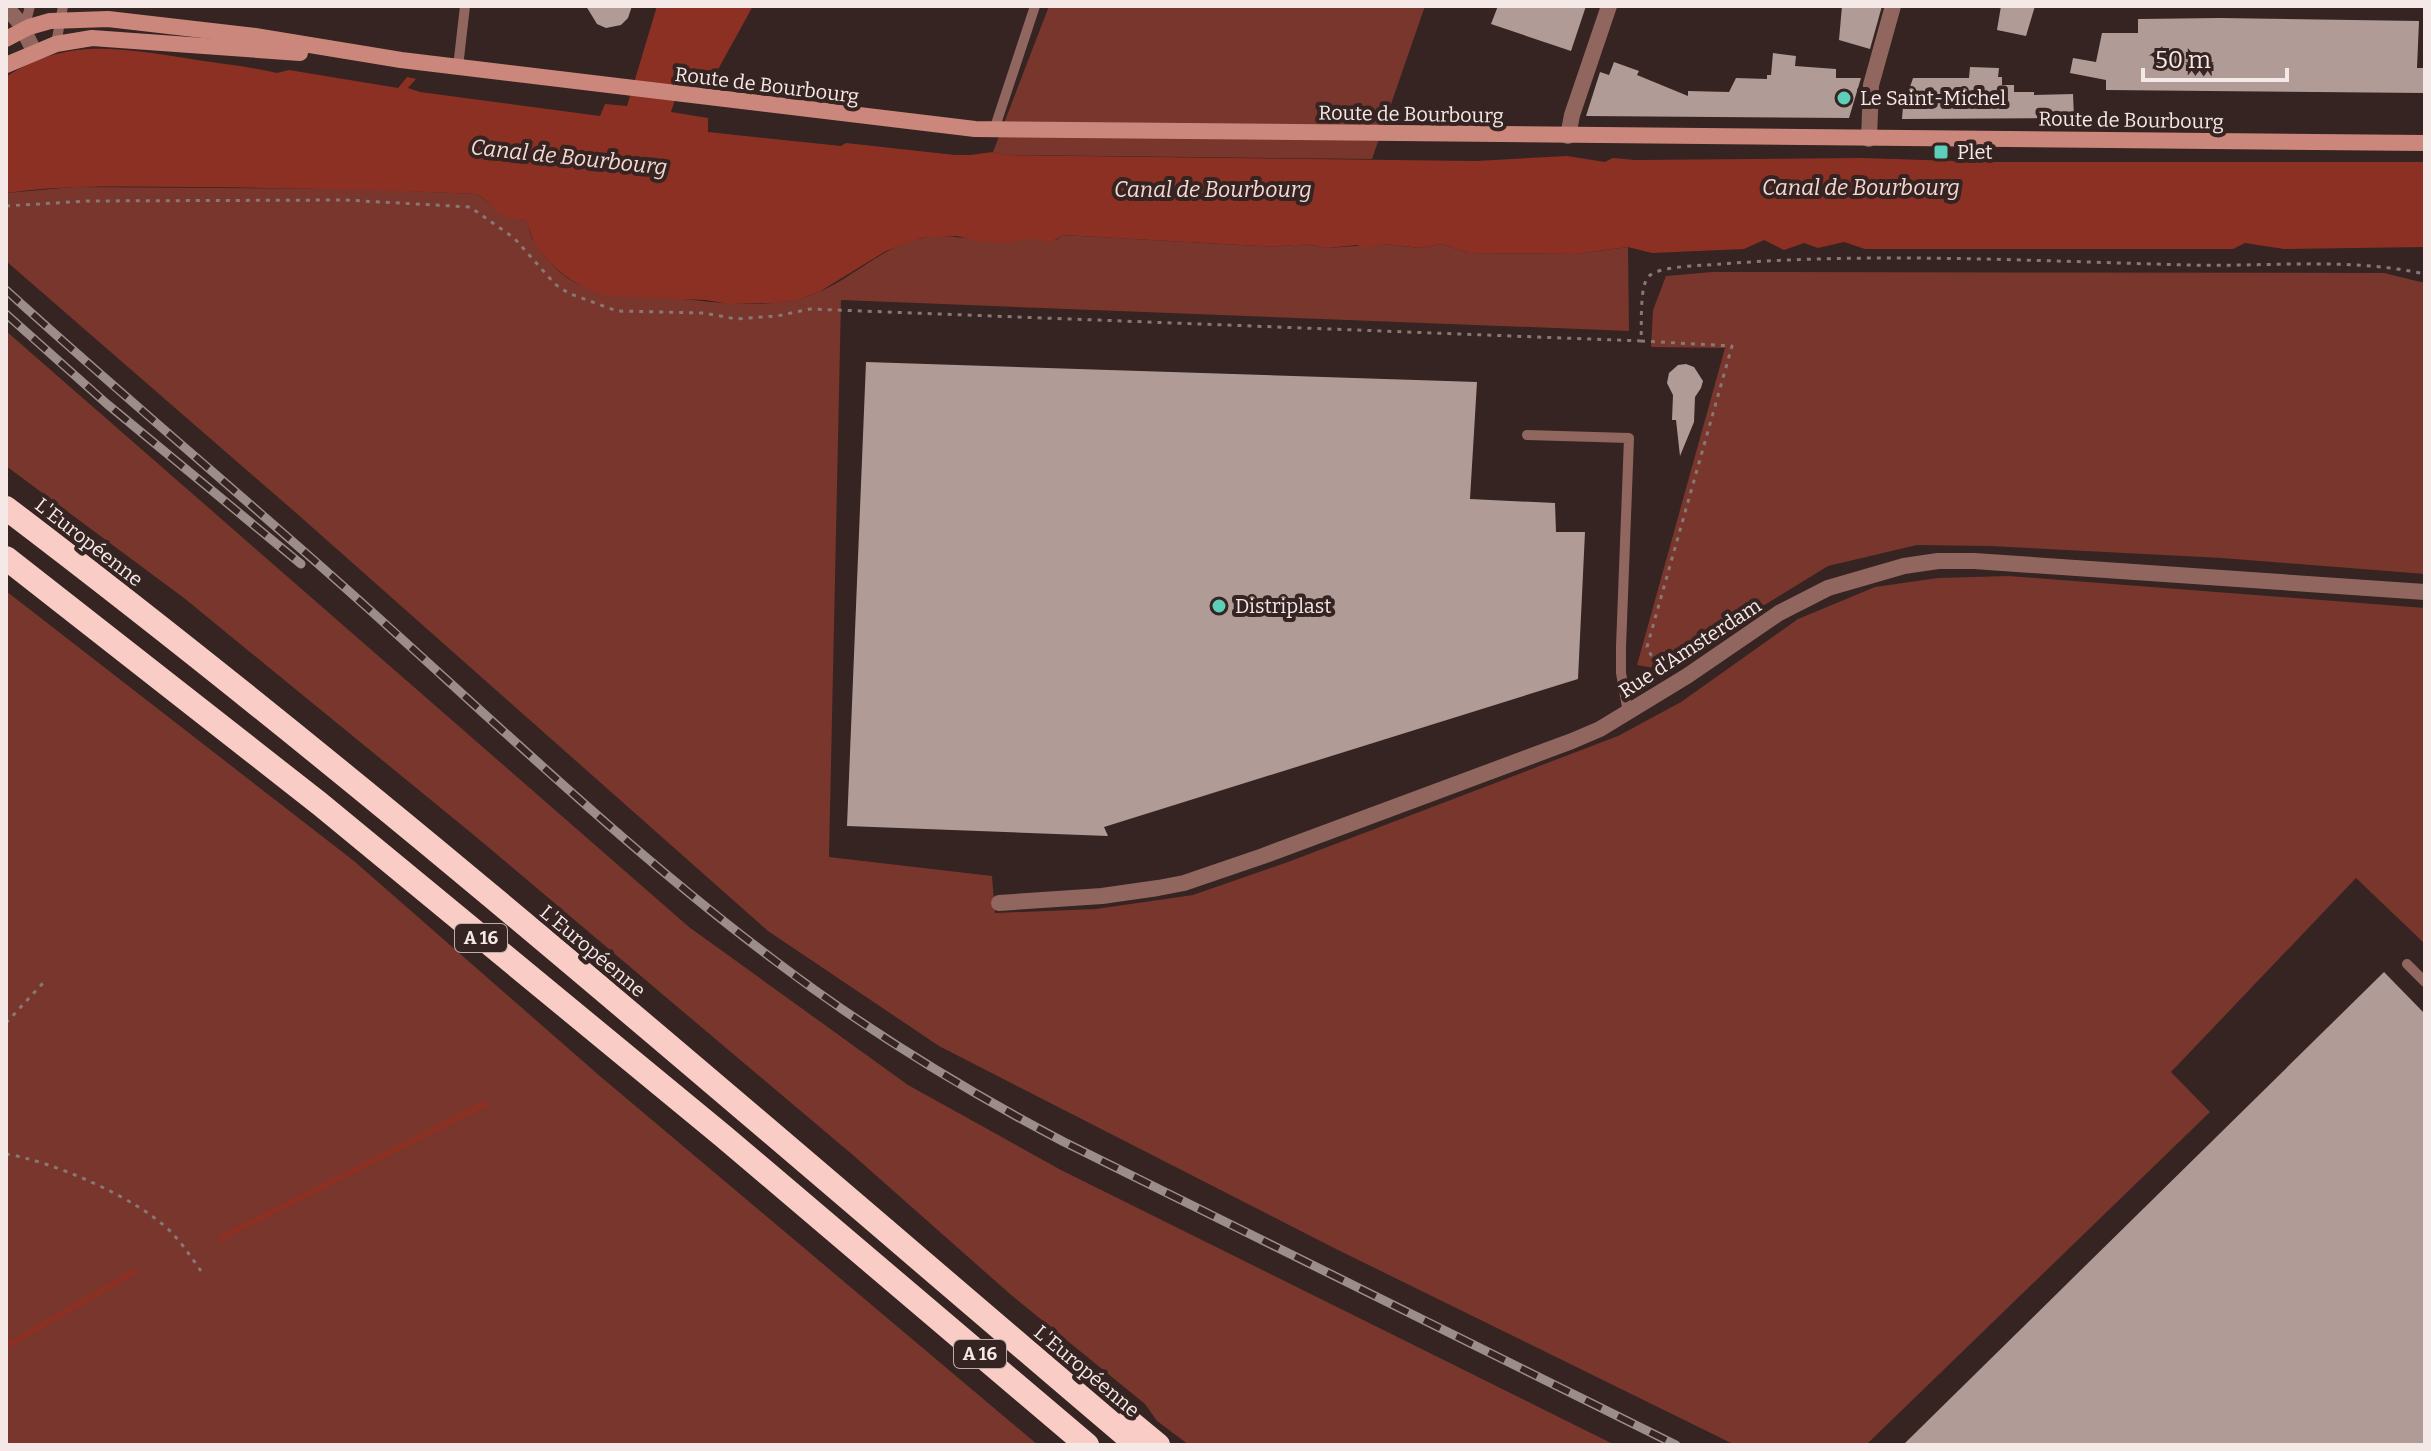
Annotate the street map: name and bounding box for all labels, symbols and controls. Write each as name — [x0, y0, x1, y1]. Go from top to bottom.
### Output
scale bar — [2143, 32, 2287, 82]
text: 50 m — [2155, 46, 2211, 74]
street label: Route de Bourbourg — [673, 62, 861, 108]
place label: Le Saint-Michel — [1860, 86, 2006, 110]
marker: Le Saint-Michel — [1835, 89, 1853, 107]
street label: Route de Bourbourg — [1318, 100, 1504, 128]
street label: Route de Bourbourg — [2038, 106, 2224, 134]
water label: Canal de Bourbourg — [469, 133, 669, 181]
place label: Plet — [1957, 140, 1993, 164]
marker: Plet — [1932, 143, 1950, 161]
water label: Canal de Bourbourg — [1762, 174, 1960, 201]
water label: Canal de Bourbourg — [1114, 176, 1312, 203]
street label: L'Européenne — [30, 492, 148, 592]
street label: Rue d'Amsterdam — [1614, 593, 1766, 703]
place label: Distriplast — [1235, 594, 1331, 618]
marker: Distriplast — [1210, 597, 1228, 615]
street label: L'Européenne — [535, 900, 651, 1002]
road number: A 16 — [455, 924, 507, 952]
street label: L'Européenne — [1029, 1320, 1145, 1422]
road number: A 16 — [954, 1340, 1006, 1368]

